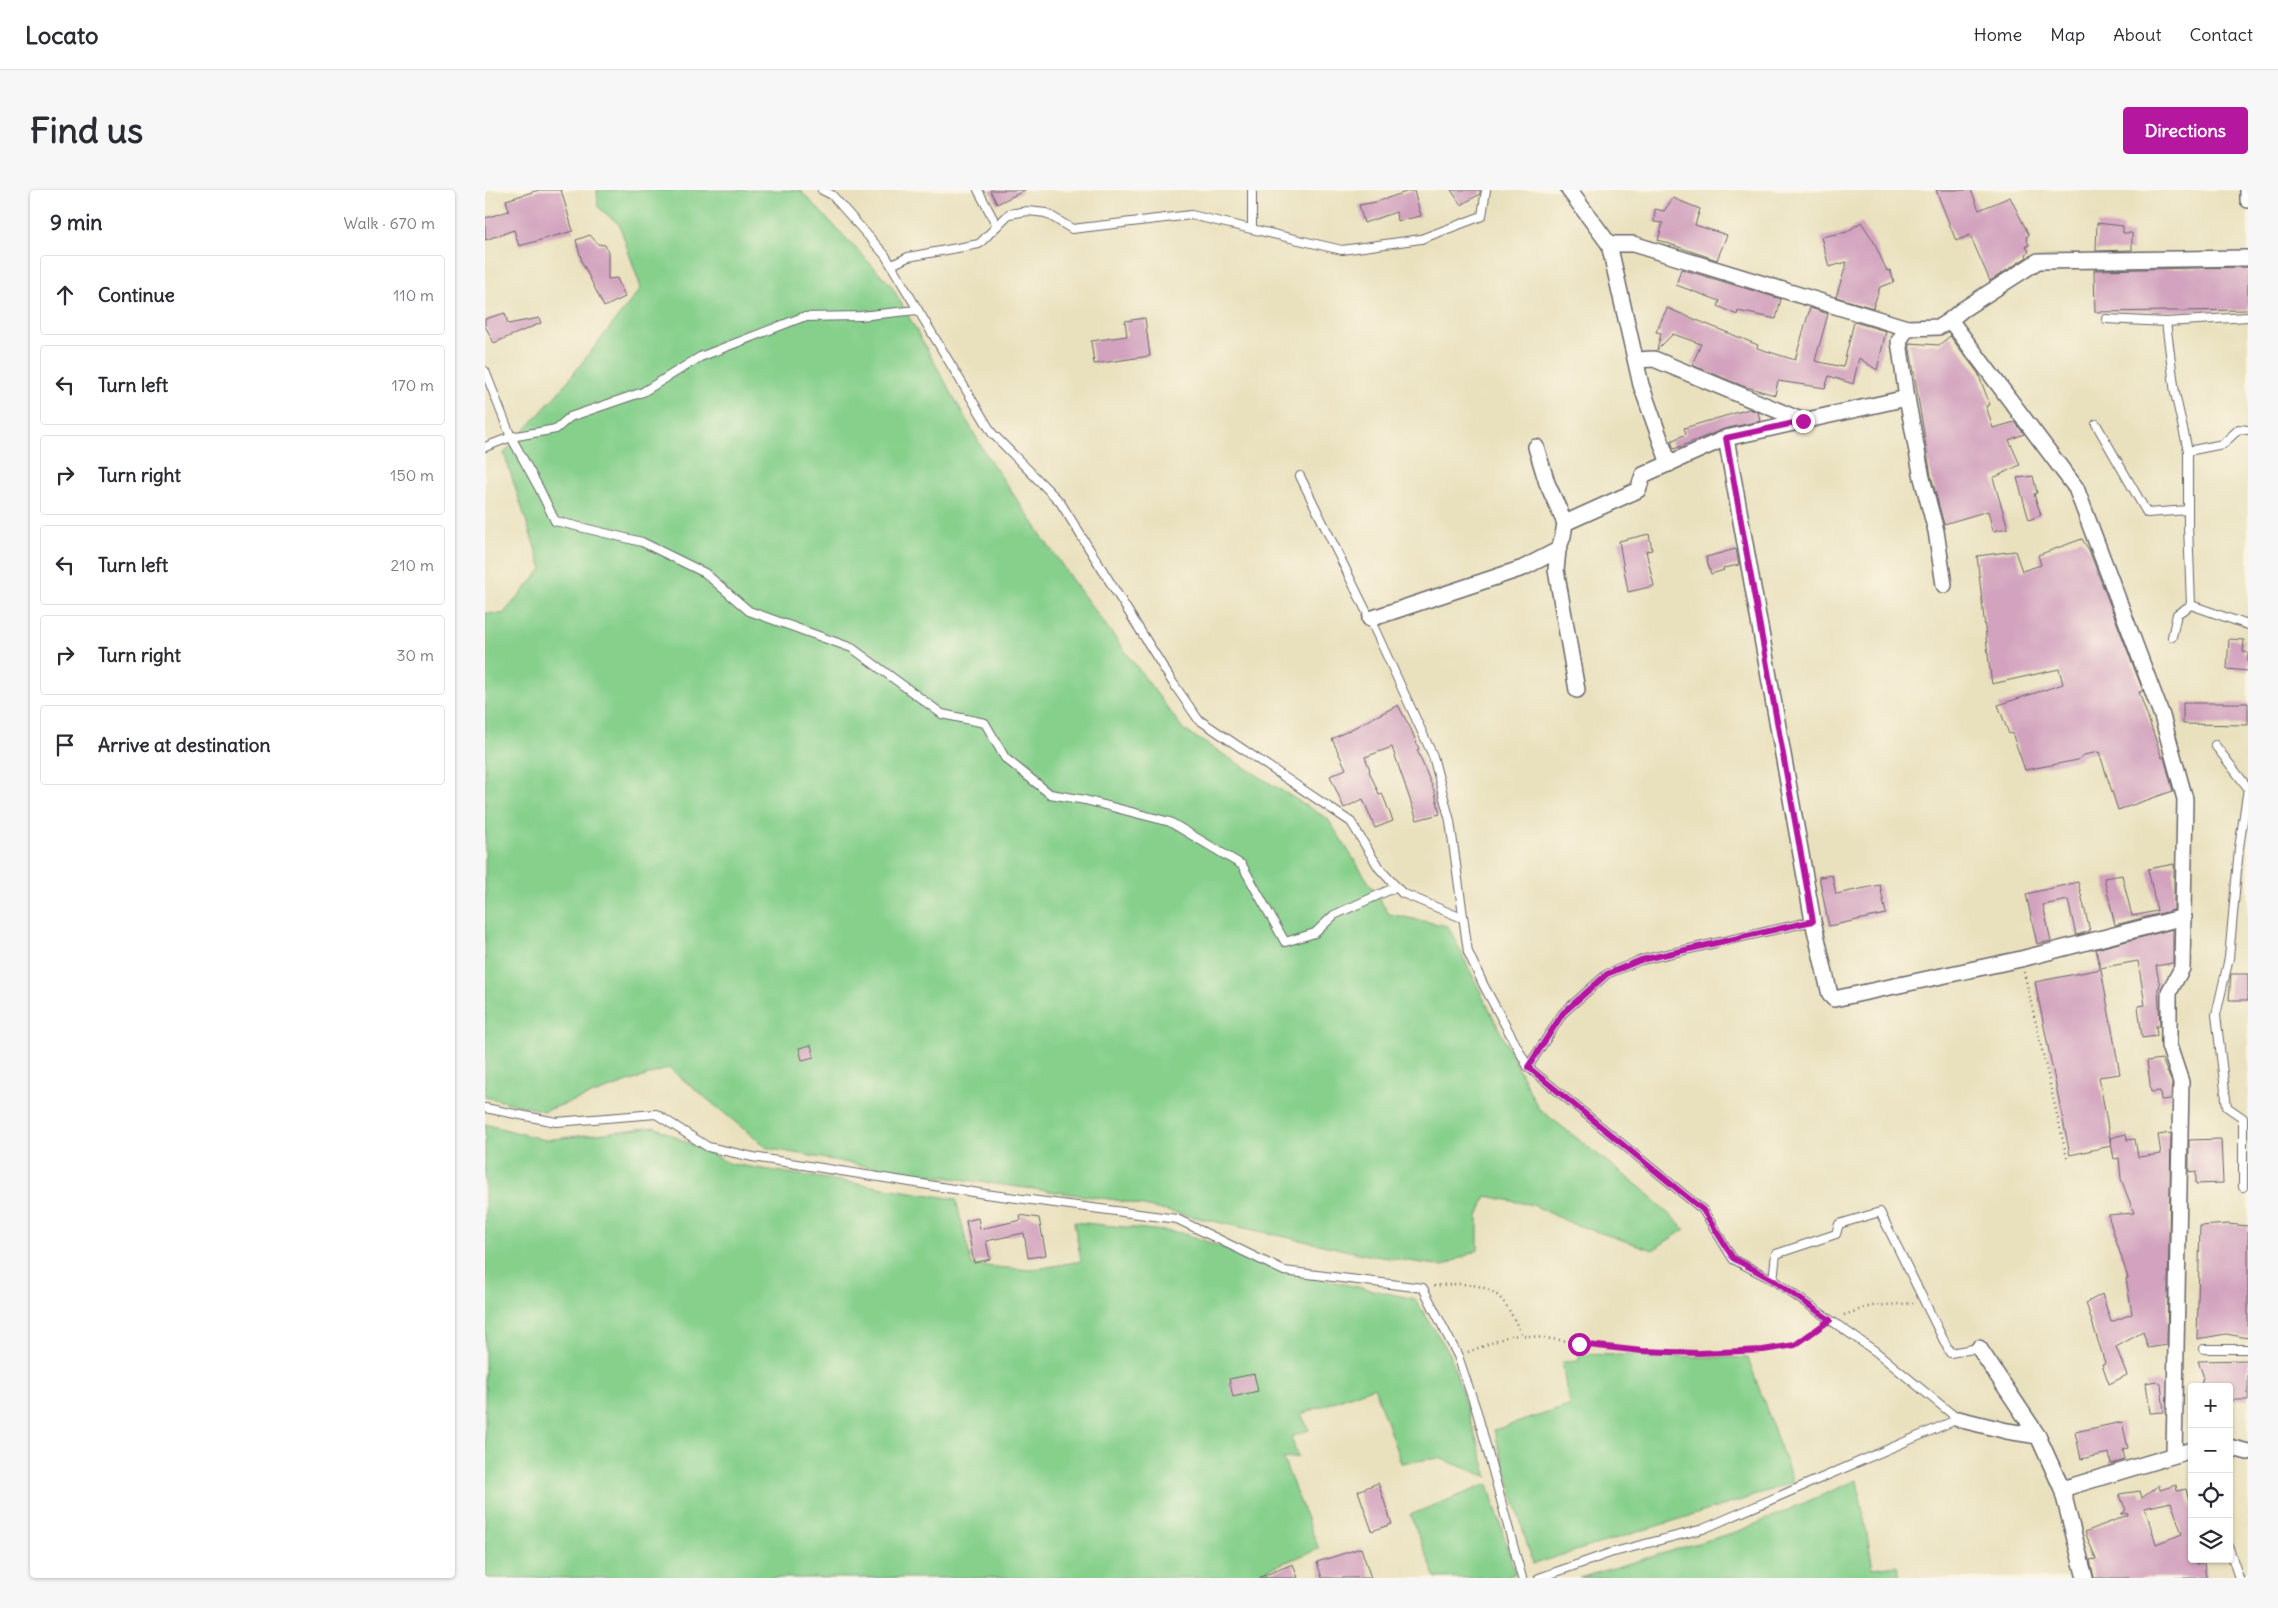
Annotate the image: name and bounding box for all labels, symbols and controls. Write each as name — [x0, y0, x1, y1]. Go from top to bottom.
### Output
text: Locato — [25, 20, 99, 50]
text: Home — [1974, 23, 2022, 46]
text: Map — [2050, 23, 2085, 46]
text: About — [2113, 23, 2161, 46]
text: Contact — [2189, 23, 2253, 46]
button: Directions — [2123, 107, 2248, 154]
text: Find us — [30, 108, 143, 152]
text: 9 min — [50, 209, 102, 236]
text: Walk · 670 m — [343, 213, 435, 233]
icon: ahead — [51, 281, 79, 309]
text: Continue — [98, 283, 175, 307]
text: 110 m — [393, 285, 434, 305]
icon: left — [51, 371, 79, 399]
text: Turn left — [98, 373, 168, 397]
text: 170 m — [391, 375, 434, 395]
route end — [1792, 410, 1815, 433]
icon: right — [51, 461, 79, 489]
text: Turn right — [98, 463, 181, 487]
text: 150 m — [390, 465, 434, 485]
icon: left — [51, 551, 79, 579]
text: Turn left — [98, 553, 168, 577]
text: 210 m — [391, 555, 434, 575]
icon: right — [51, 641, 79, 669]
text: Turn right — [98, 643, 181, 667]
text: 30 m — [397, 645, 434, 665]
icon: arrive — [51, 731, 79, 759]
text: Arrive at destination — [98, 733, 271, 757]
route start — [1568, 1333, 1591, 1356]
map controls — [2188, 1383, 2233, 1563]
button: + — [2188, 1383, 2233, 1428]
button: − — [2188, 1428, 2233, 1473]
button: locate — [2188, 1473, 2233, 1518]
button: layers — [2188, 1518, 2233, 1563]

